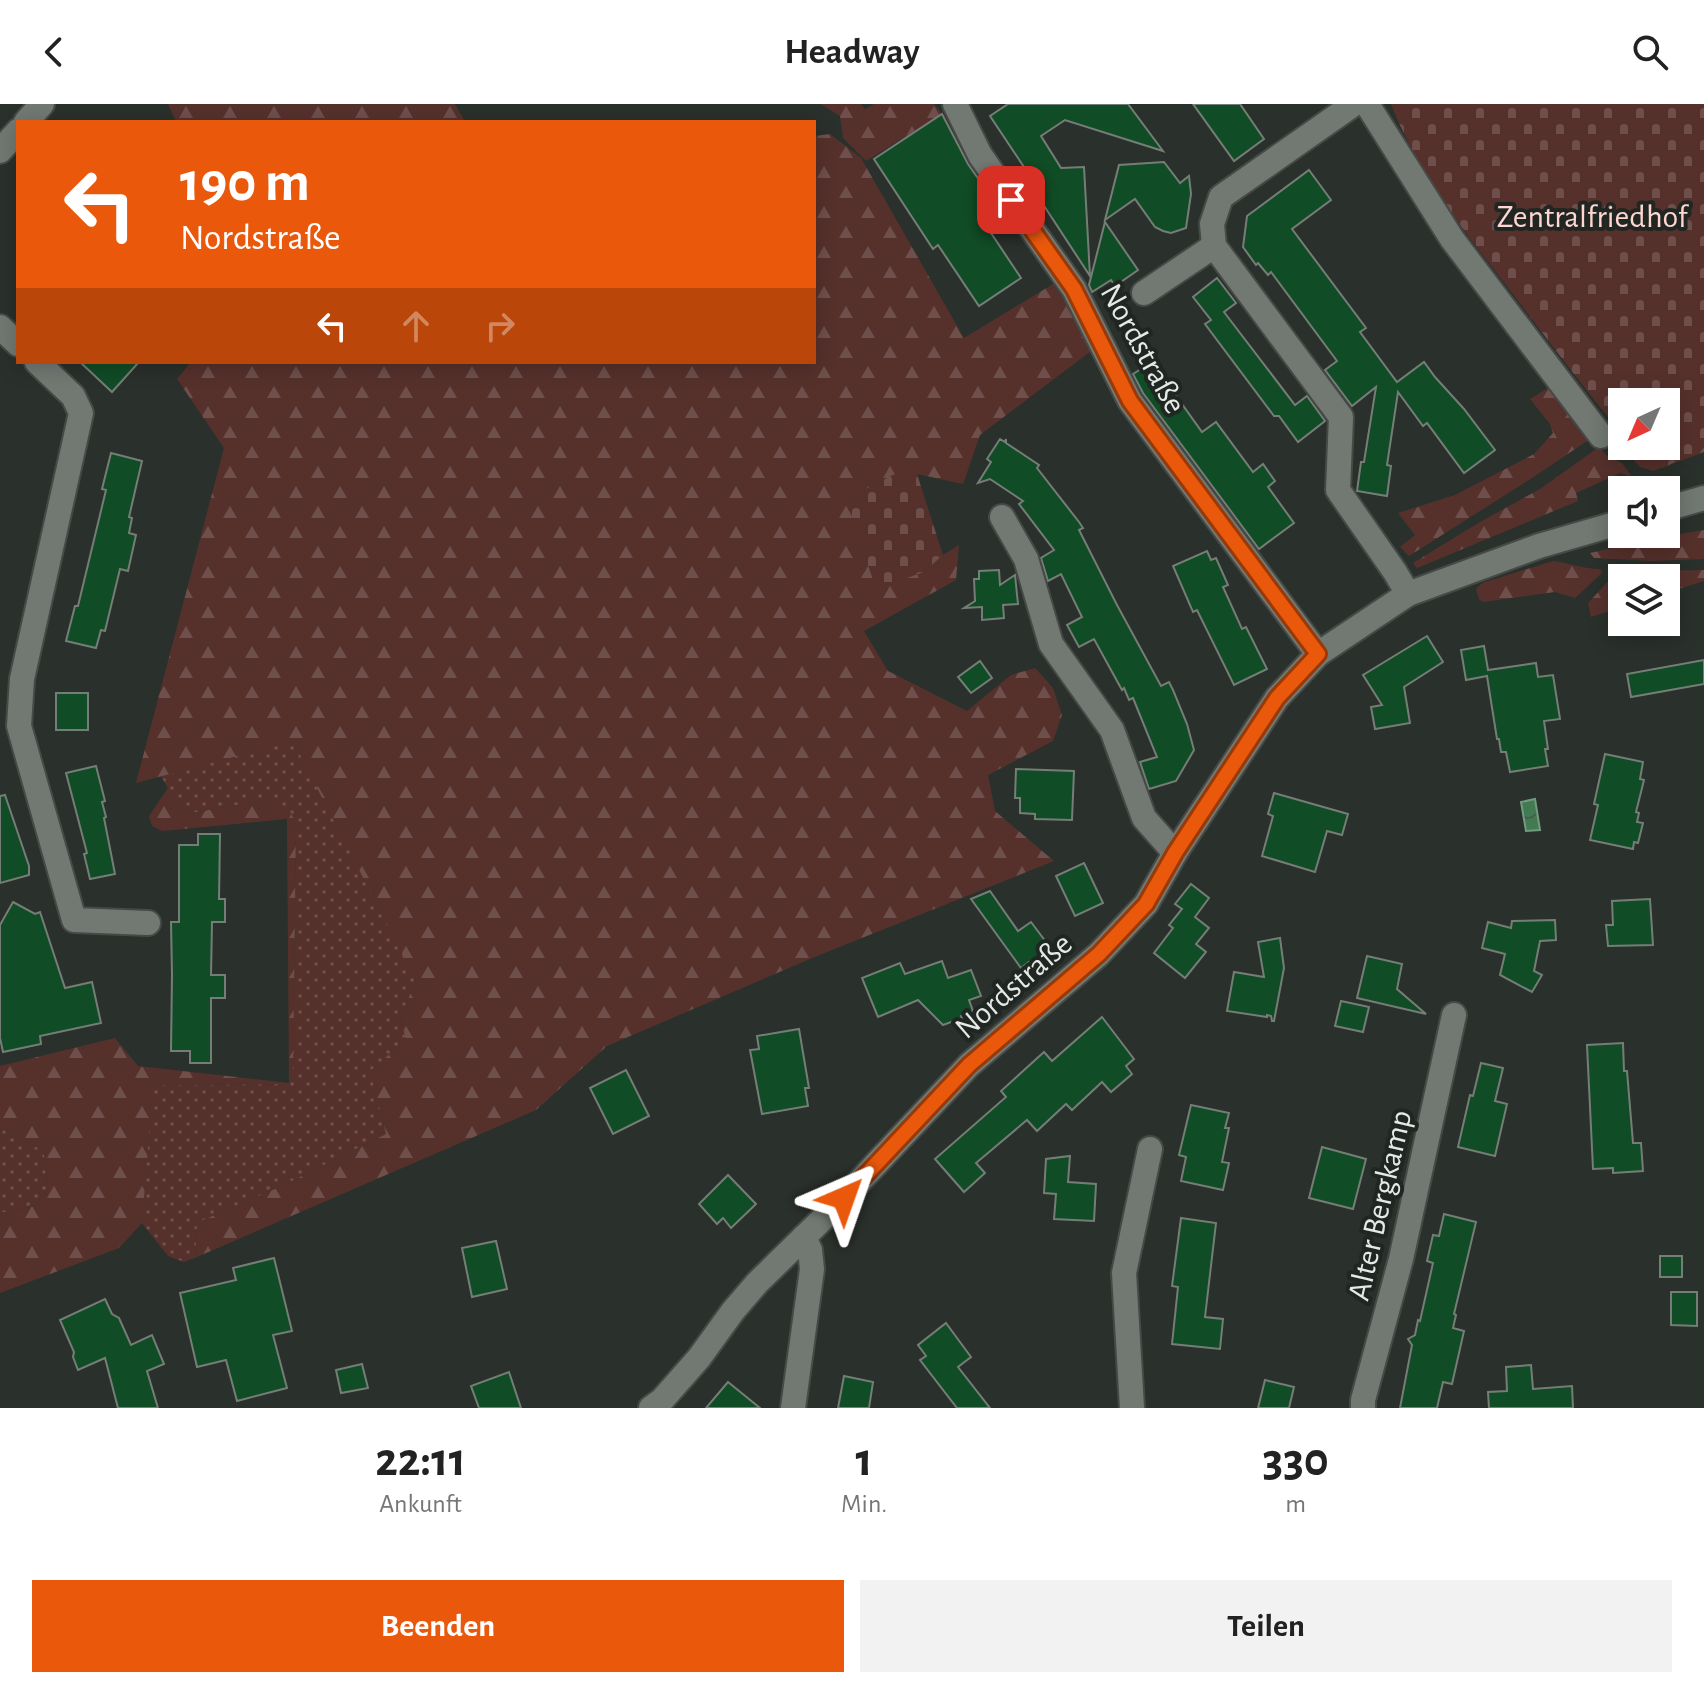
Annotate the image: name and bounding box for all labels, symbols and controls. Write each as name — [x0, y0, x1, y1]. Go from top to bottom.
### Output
icon: back — [32, 30, 76, 74]
icon: search — [1628, 30, 1672, 74]
text: Headway — [784, 34, 920, 70]
icon: left — [48, 152, 152, 256]
text: 190 m — [180, 155, 310, 211]
pin — [977, 166, 1045, 234]
icon: arrive — [989, 178, 1033, 222]
park label: Zentralfriedhof — [1497, 201, 1690, 233]
text: Nordstraße — [180, 220, 341, 256]
street label: Nordstraße — [1095, 278, 1192, 419]
icon: left — [310, 304, 354, 348]
icon: ahead — [394, 304, 438, 348]
icon: right — [478, 304, 522, 348]
north arrow — [1608, 388, 1680, 460]
map controls — [1608, 388, 1680, 636]
button: sound — [1608, 476, 1680, 548]
button: layers — [1608, 564, 1680, 636]
street label: Nordstraße — [949, 927, 1078, 1045]
street label: Alter Bergkamp — [1343, 1107, 1417, 1304]
position arrow — [802, 1156, 886, 1240]
text: 22:11 — [375, 1437, 466, 1485]
text: 1 — [856, 1437, 873, 1485]
text: 330 — [1262, 1437, 1329, 1485]
text: Ankunft — [379, 1491, 462, 1517]
text: Min. — [841, 1491, 887, 1517]
text: m — [1285, 1491, 1306, 1517]
button: Beenden — [32, 1580, 844, 1672]
button: Teilen — [860, 1580, 1672, 1672]

